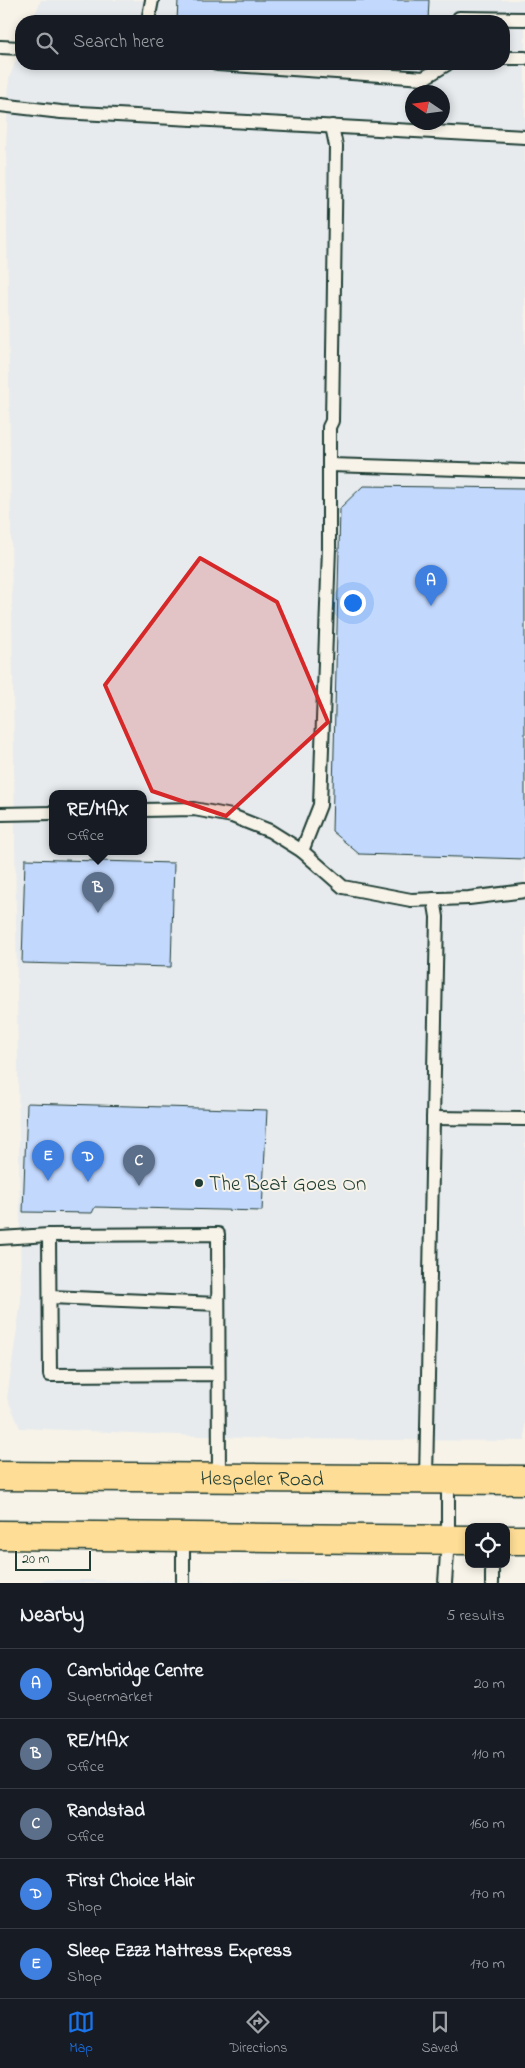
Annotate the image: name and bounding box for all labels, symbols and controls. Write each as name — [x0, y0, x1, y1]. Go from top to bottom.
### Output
search box — [15, 15, 510, 70]
icon: search — [33, 29, 61, 57]
text: Search here — [73, 29, 164, 56]
north arrow — [405, 85, 450, 130]
pin: A — [415, 565, 447, 606]
your location — [340, 590, 366, 616]
popup — [49, 790, 147, 855]
text: RE/MAX — [67, 797, 129, 824]
text: Office — [67, 824, 104, 848]
pin: B — [82, 872, 114, 913]
pin: E — [32, 1140, 64, 1181]
pin: D — [72, 1141, 104, 1182]
pin: C — [123, 1145, 155, 1186]
place label: The Beat Goes On — [209, 1170, 366, 1200]
marker: The Beat Goes On — [193, 1177, 205, 1189]
street label: Hespeler Road — [200, 1465, 324, 1495]
map controls — [465, 1523, 510, 1568]
button: locate — [465, 1523, 510, 1568]
scale bar — [15, 1548, 91, 1571]
text: 20 m — [22, 1549, 49, 1570]
text: Nearby — [20, 1601, 84, 1631]
text: 5 results — [446, 1604, 505, 1628]
text: Cambridge Centre — [67, 1658, 203, 1685]
text: A — [31, 1672, 41, 1696]
text: 20 m — [474, 1672, 505, 1696]
text: Supermarket — [67, 1685, 153, 1709]
text: RE/MAX — [67, 1728, 129, 1755]
text: B — [31, 1742, 41, 1766]
text: 110 m — [471, 1742, 505, 1766]
text: Office — [67, 1755, 104, 1779]
text: Randstad — [67, 1798, 145, 1825]
text: C — [32, 1812, 40, 1836]
text: 160 m — [470, 1812, 505, 1836]
text: Office — [67, 1825, 104, 1849]
text: First Choice Hair — [67, 1868, 195, 1895]
text: D — [30, 1882, 42, 1906]
text: 170 m — [470, 1882, 505, 1906]
text: Shop — [67, 1895, 102, 1919]
text: Sleep Ezzz Mattress Express — [67, 1938, 292, 1965]
text: E — [31, 1952, 41, 1976]
text: 170 m — [470, 1952, 505, 1976]
text: Shop — [67, 1965, 102, 1989]
tab: Map — [67, 2008, 95, 2059]
tab: Directions — [229, 2008, 287, 2059]
tab: Saved — [421, 2008, 458, 2059]

